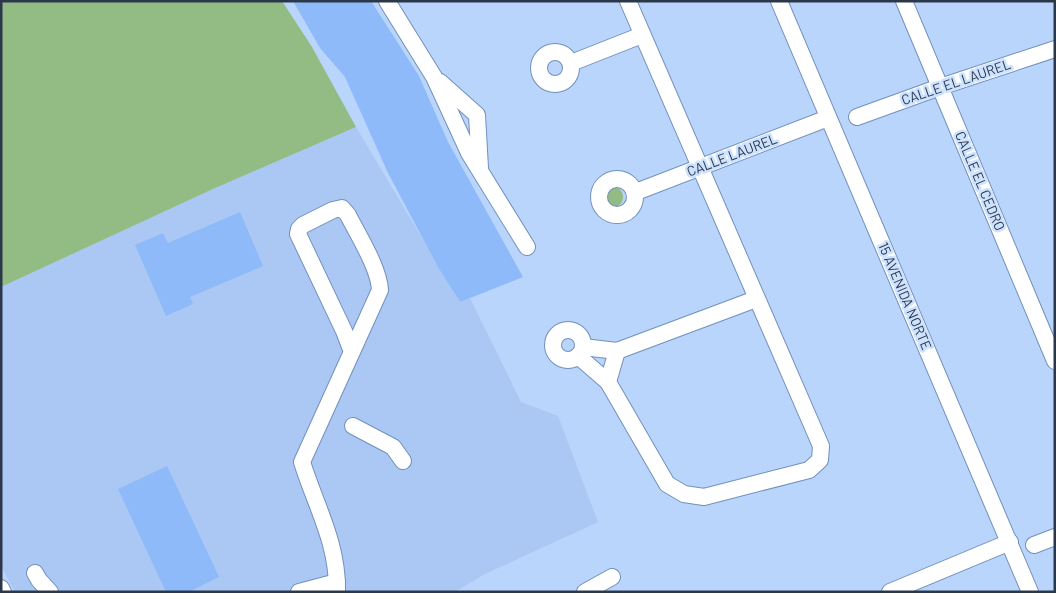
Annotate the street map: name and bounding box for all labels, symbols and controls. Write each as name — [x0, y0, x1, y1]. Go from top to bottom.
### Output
street label: CALLE EL LAUREL — [899, 55, 1013, 108]
street label: CALLE EL CEDRO — [952, 129, 1009, 233]
street label: CALLE LAUREL — [684, 130, 779, 180]
street label: 15 AVENIDA NORTE — [875, 239, 936, 352]

